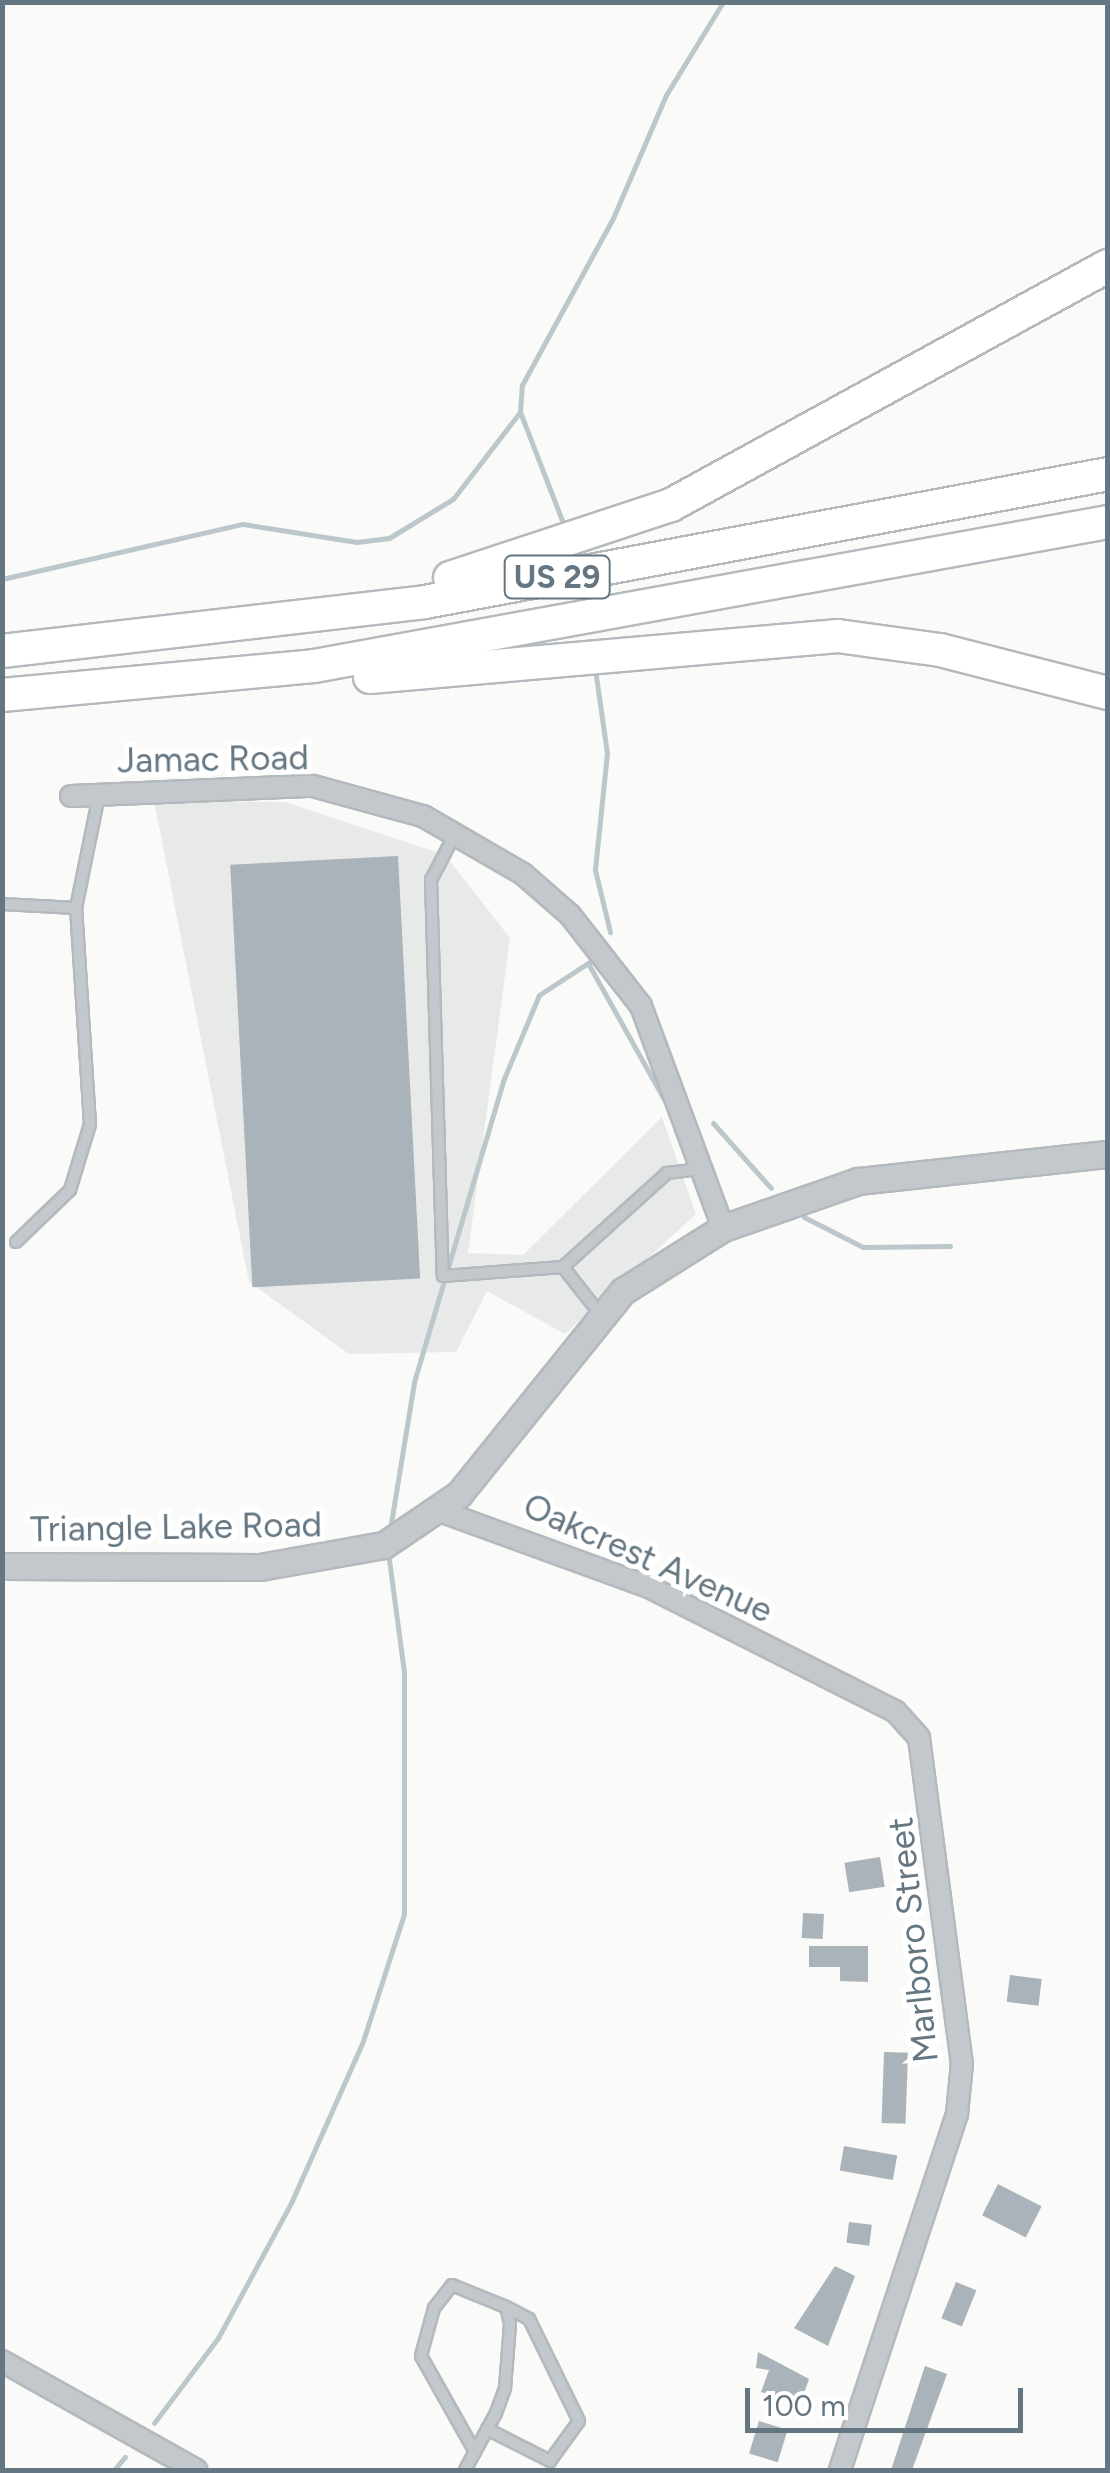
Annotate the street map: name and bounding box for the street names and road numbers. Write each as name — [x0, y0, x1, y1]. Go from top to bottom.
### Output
road number: US 29 — [502, 550, 612, 604]
street label: Jamac Road — [117, 736, 309, 782]
street label: Oakcrest Avenue — [517, 1484, 779, 1632]
street label: Triangle Lake Road — [30, 1503, 322, 1551]
street label: Marlboro Street — [879, 1815, 947, 2065]

